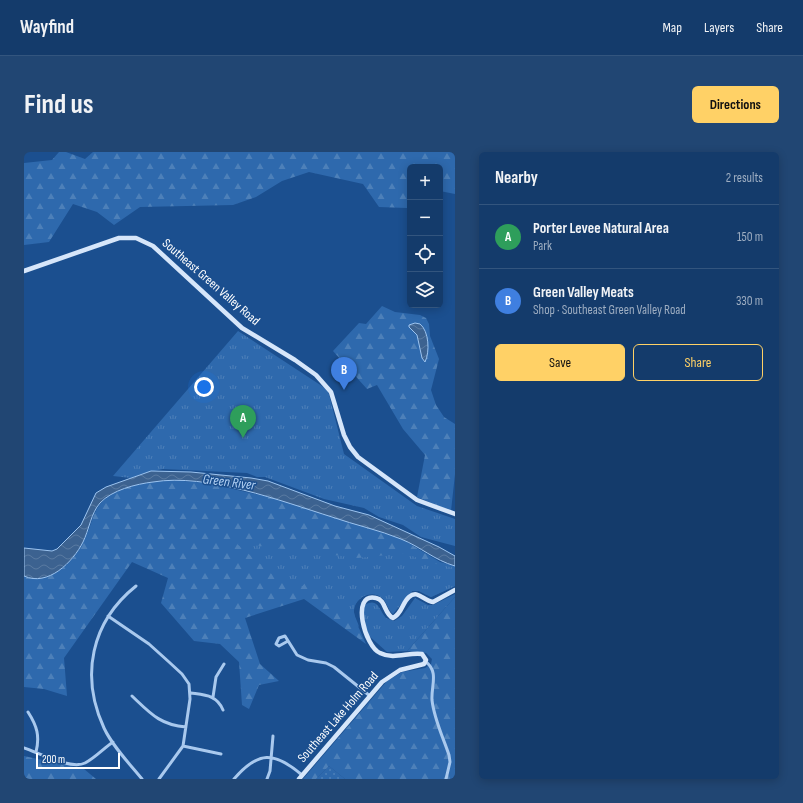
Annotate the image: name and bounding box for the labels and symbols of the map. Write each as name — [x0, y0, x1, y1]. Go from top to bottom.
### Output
street label: Southeast Green Valley Road — [159, 235, 263, 329]
pin: B — [331, 357, 357, 390]
your location — [194, 377, 214, 397]
pin: A — [230, 405, 256, 438]
water label: Green River — [202, 470, 257, 494]
street label: Southeast Lake Holm Road — [294, 668, 382, 766]
scale bar — [36, 751, 120, 770]

